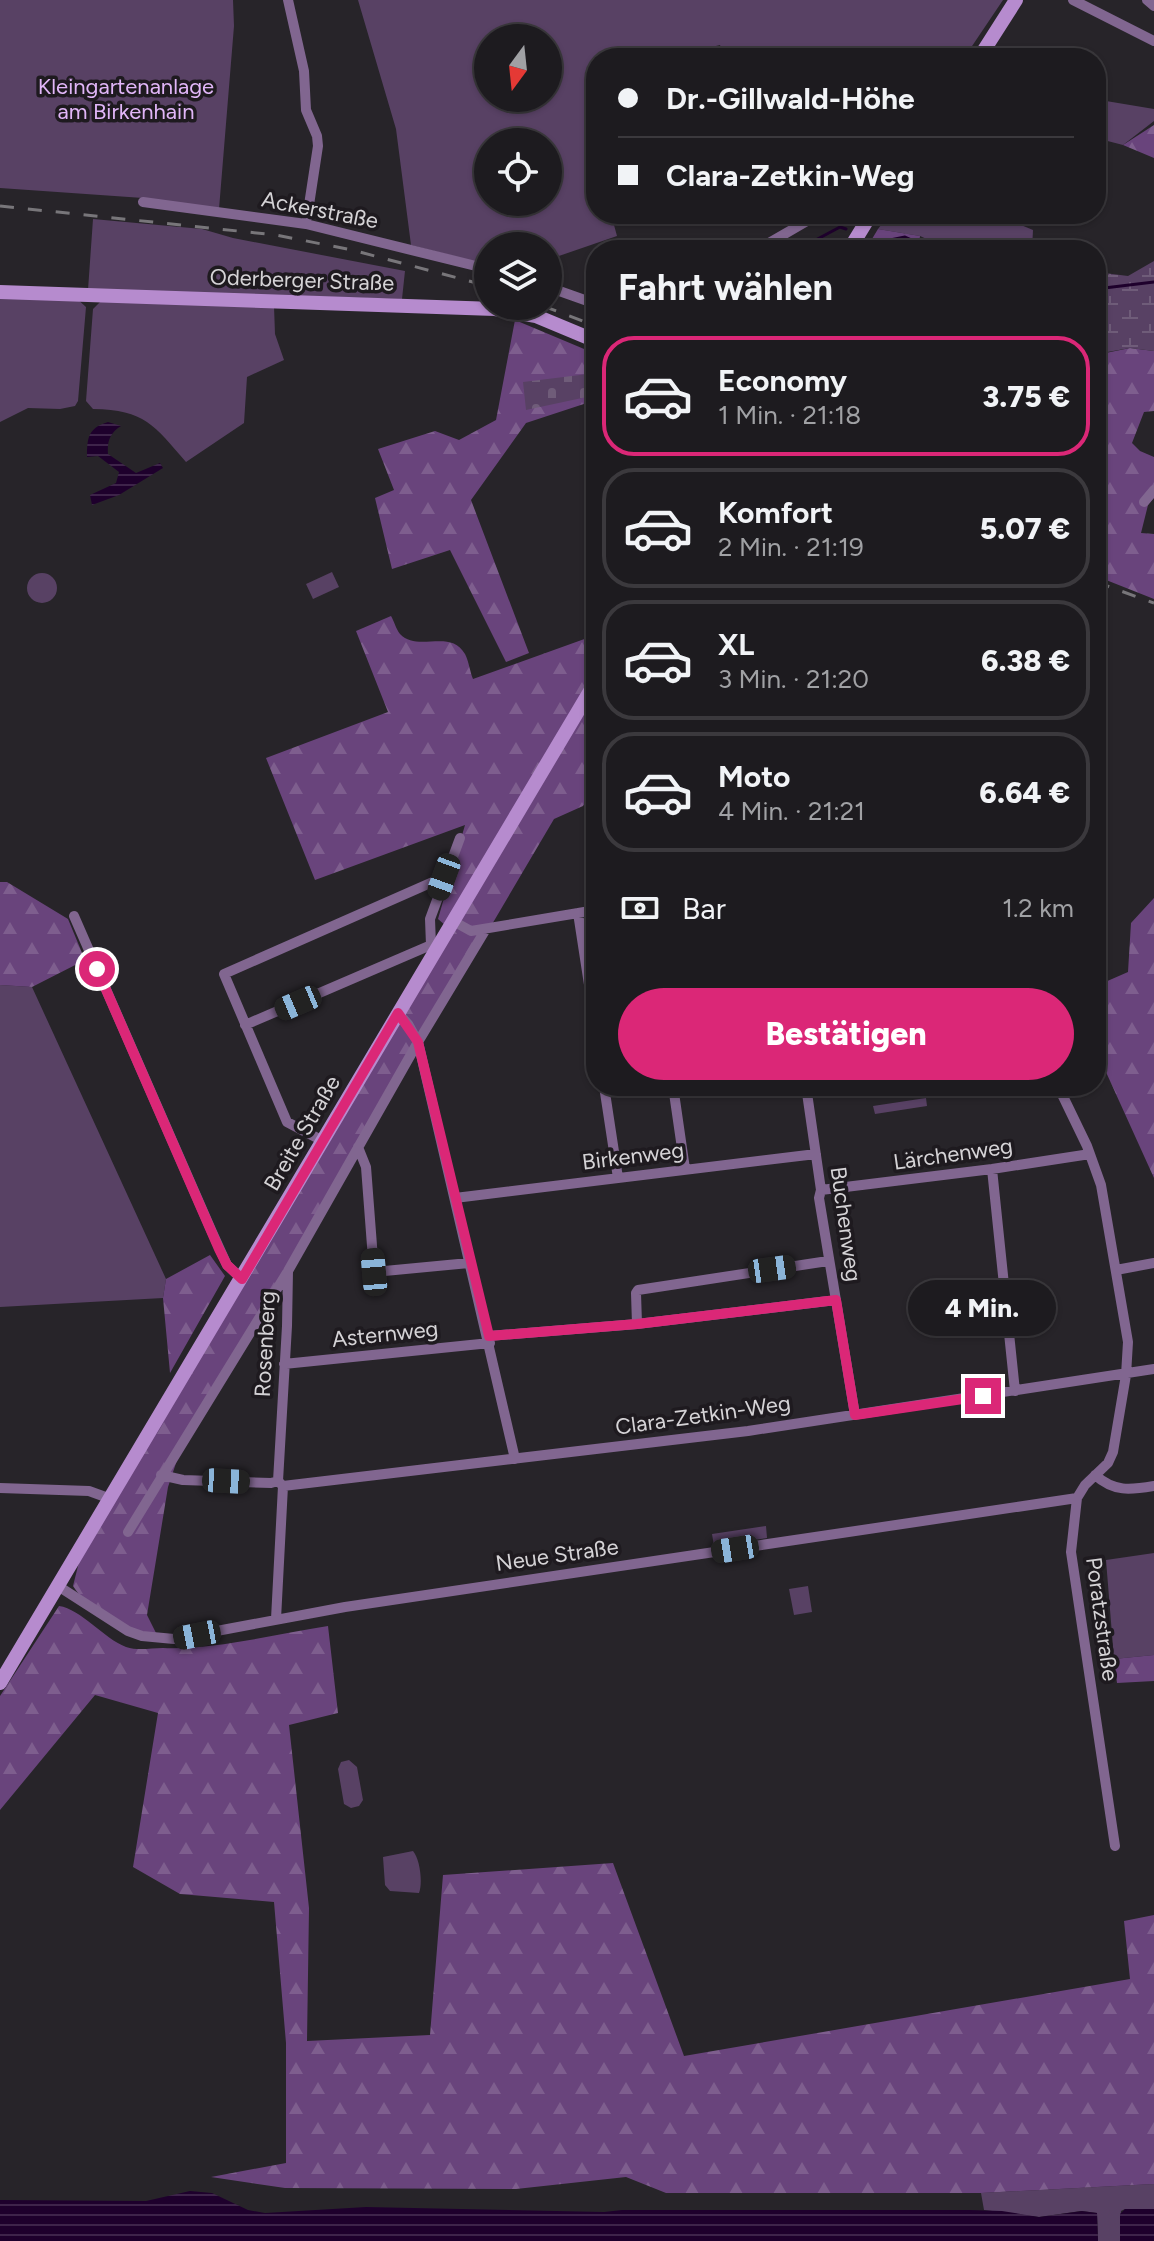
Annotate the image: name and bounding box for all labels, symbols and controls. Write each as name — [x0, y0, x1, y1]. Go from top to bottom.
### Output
north arrow — [474, 24, 562, 112]
map controls — [474, 24, 562, 320]
park label: Kleingartenanlage am Birkenhain — [38, 73, 214, 125]
text: Dr.-Gillwald-Höhe — [666, 80, 915, 117]
button: locate — [474, 128, 562, 216]
text: Clara-Zetkin-Weg — [666, 157, 915, 194]
street label: Ackerstraße — [259, 185, 381, 235]
button: layers — [474, 232, 562, 320]
street label: Oderberger Straße — [209, 263, 395, 297]
text: Fahrt wählen — [618, 266, 833, 309]
icon: car — [622, 360, 694, 432]
text: Economy — [718, 362, 847, 399]
text: 3.75 € — [982, 378, 1070, 415]
text: 1 Min. · 21:18 — [718, 399, 861, 431]
icon: car — [622, 492, 694, 564]
text: Komfort — [718, 494, 833, 531]
text: 5.07 € — [980, 510, 1070, 547]
text: 2 Min. · 21:19 — [718, 531, 864, 563]
icon: car — [622, 624, 694, 696]
text: XL — [718, 626, 754, 663]
text: 6.38 € — [981, 642, 1070, 679]
text: 3 Min. · 21:20 — [718, 663, 869, 695]
icon: car — [622, 756, 694, 828]
text: Moto — [718, 758, 790, 795]
text: 6.64 € — [979, 774, 1070, 811]
text: 4 Min. · 21:21 — [718, 795, 865, 827]
car — [425, 850, 463, 904]
icon: cash — [618, 886, 662, 930]
text: Bar — [682, 890, 726, 927]
text: 1.2 km — [1002, 892, 1074, 924]
route start — [79, 951, 115, 987]
car — [271, 983, 325, 1023]
button: Bestätigen — [618, 988, 1074, 1080]
street label: Breite Straße — [258, 1071, 346, 1195]
street label: Lärchenweg — [892, 1132, 1014, 1176]
street label: Birkenweg — [581, 1136, 685, 1176]
street label: Buchenweg — [825, 1165, 867, 1283]
car — [360, 1247, 388, 1297]
car — [747, 1254, 797, 1284]
callout: 4 Min. — [909, 1280, 1057, 1336]
street label: Rosenberg — [249, 1290, 281, 1398]
text: 4 Min. — [945, 1292, 1019, 1324]
street label: Asternweg — [330, 1315, 440, 1353]
route end — [965, 1378, 1001, 1414]
street label: Clara-Zetkin-Weg — [614, 1389, 792, 1441]
car — [201, 1468, 251, 1494]
street label: Neue Straße — [494, 1533, 620, 1577]
car — [709, 1533, 761, 1565]
street label: Poratzstraße — [1080, 1555, 1124, 1683]
car — [171, 1619, 223, 1651]

